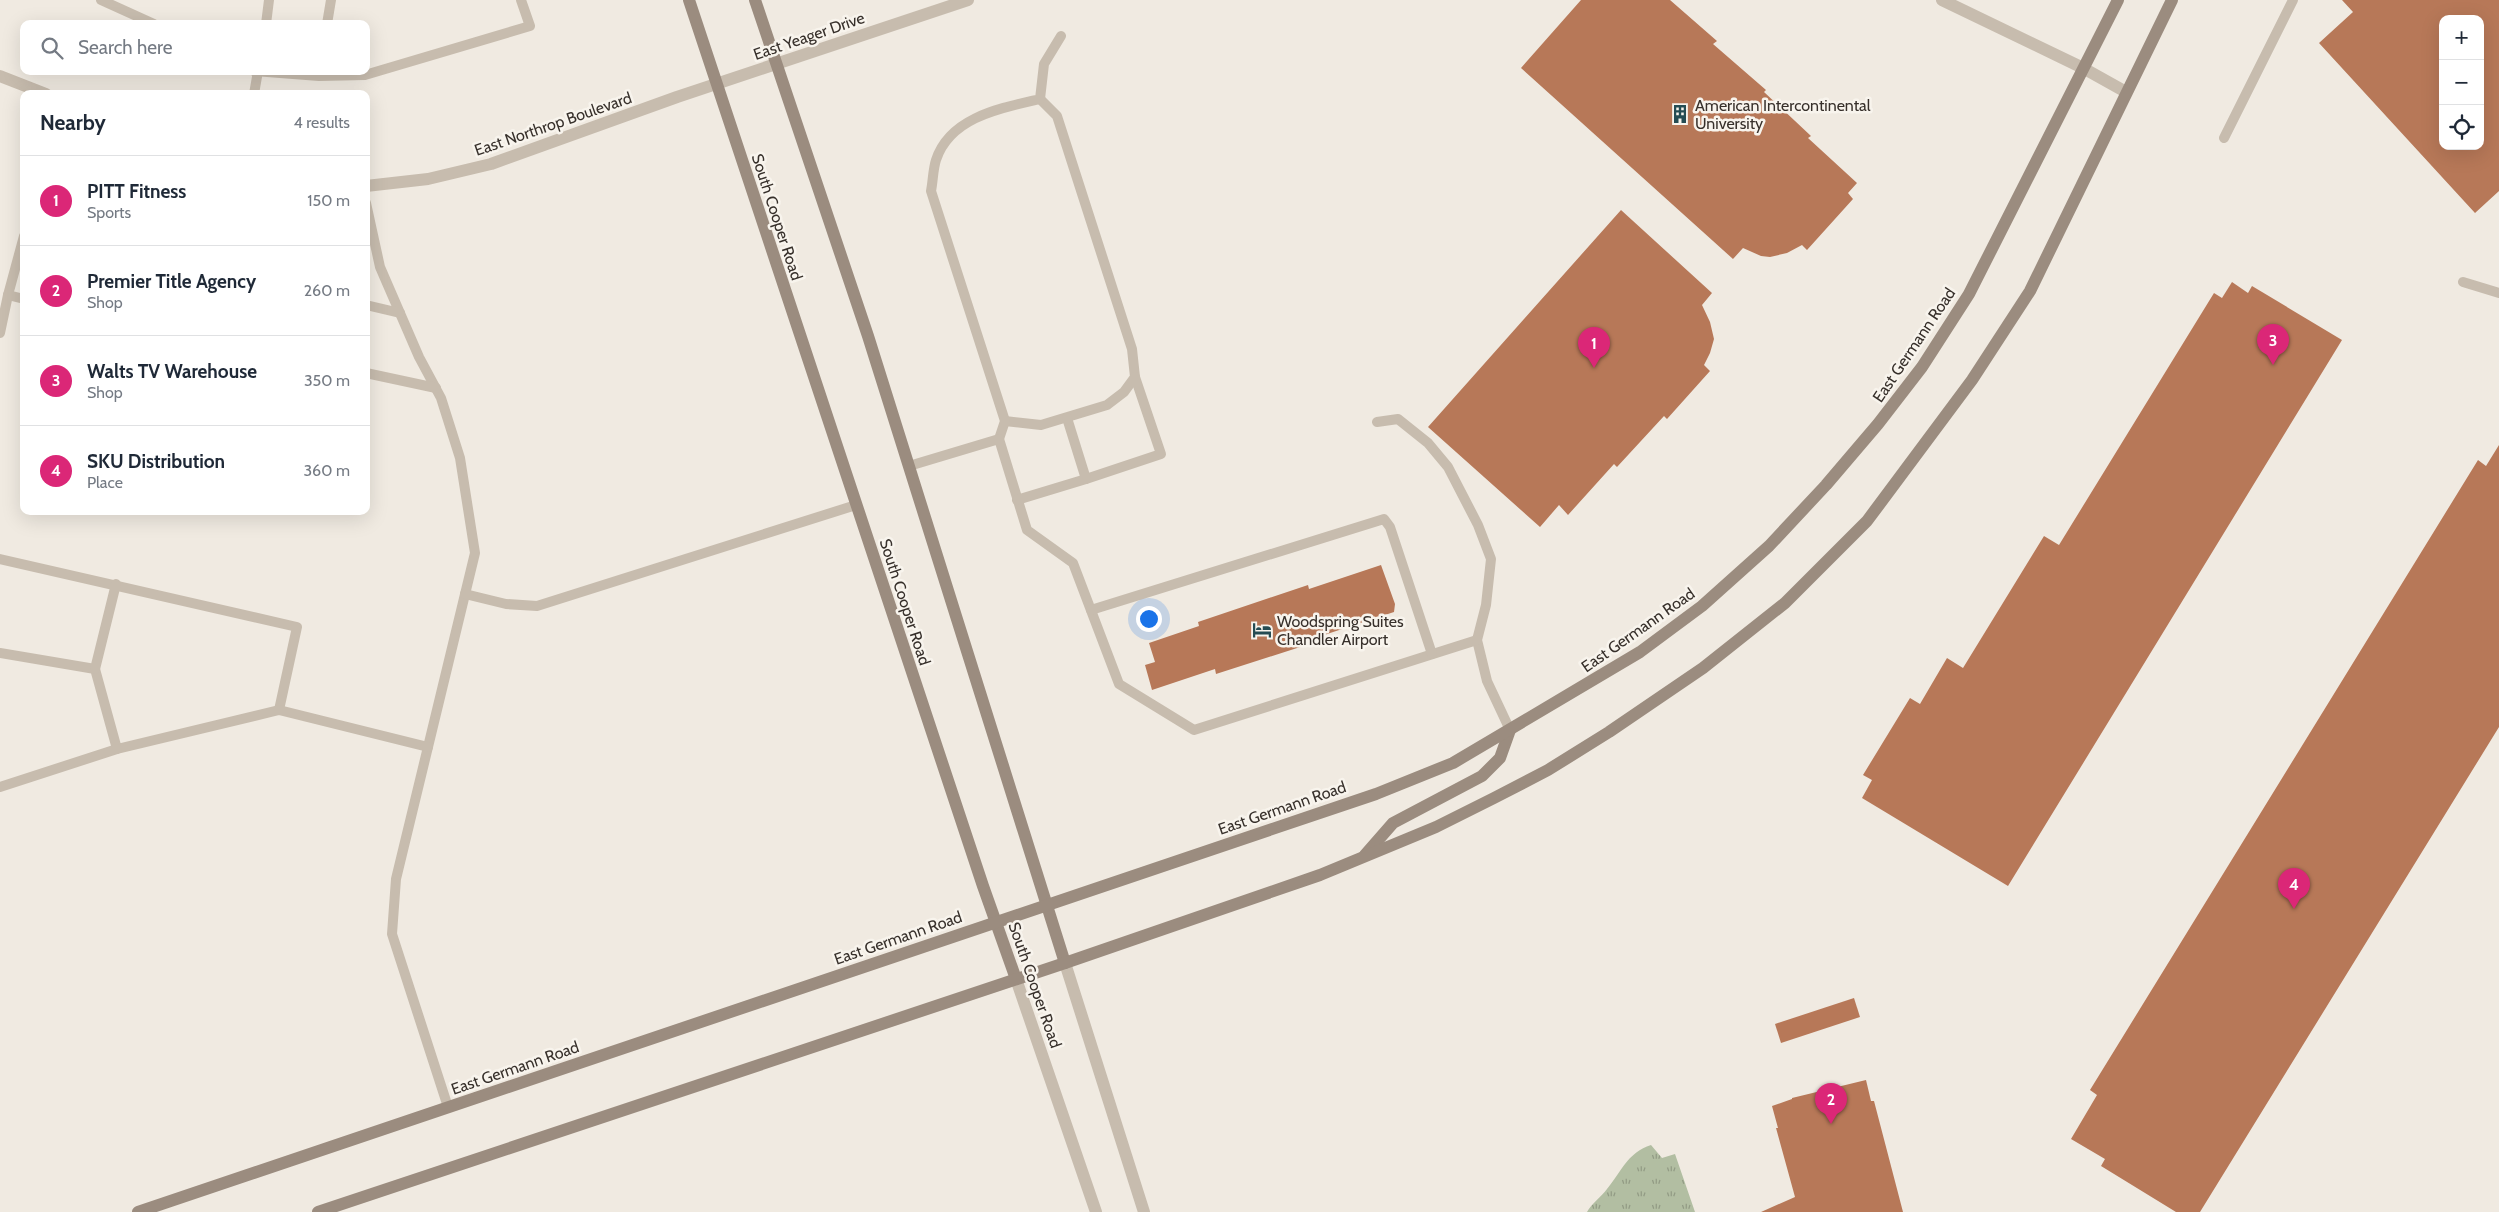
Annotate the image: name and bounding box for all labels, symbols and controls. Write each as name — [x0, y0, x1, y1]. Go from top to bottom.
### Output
street label: East Yeager Drive — [751, 8, 867, 64]
map controls — [2439, 15, 2484, 150]
button: + — [2439, 15, 2484, 60]
search box — [20, 20, 370, 75]
icon: search — [38, 34, 66, 62]
text: Search here — [78, 36, 172, 59]
button: − — [2439, 60, 2484, 105]
street label: East Northrop Boulevard — [472, 88, 634, 160]
place label: American Intercontinental University — [1695, 96, 1871, 133]
building icon: American Intercontinental University — [1669, 103, 1691, 125]
button: locate — [2439, 105, 2484, 150]
text: Nearby — [40, 110, 106, 135]
text: 4 results — [293, 113, 350, 132]
street label: South Cooper Road — [748, 151, 806, 283]
text: PITT Fitness — [87, 180, 186, 203]
text: 1 — [53, 191, 59, 210]
text: 150 m — [307, 191, 350, 210]
text: Sports — [87, 203, 131, 222]
text: Premier Title Agency — [87, 270, 256, 293]
text: 2 — [52, 281, 60, 300]
text: 260 m — [304, 281, 350, 300]
street label: East Germann Road — [1869, 284, 1959, 406]
text: Shop — [87, 293, 123, 312]
pin: 3 — [2257, 324, 2289, 365]
pin: 1 — [1578, 327, 1610, 368]
text: Walts TV Warehouse — [87, 360, 257, 383]
text: 3 — [52, 371, 60, 390]
text: 350 m — [304, 371, 350, 390]
text: Shop — [87, 383, 123, 402]
text: SKU Distribution — [87, 450, 225, 473]
text: 4 — [51, 461, 61, 480]
text: 360 m — [303, 461, 350, 480]
text: Place — [87, 473, 123, 492]
street label: South Cooper Road — [876, 536, 934, 668]
street label: East Germann Road — [1578, 584, 1698, 676]
your location — [1136, 606, 1162, 632]
place label: Woodspring Suites Chandler Airport — [1277, 612, 1404, 649]
hotel icon: Woodspring Suites Chandler Airport — [1251, 619, 1273, 641]
street label: East Germann Road — [1216, 777, 1348, 839]
pin: 4 — [2278, 868, 2310, 909]
street label: East Germann Road — [832, 907, 964, 969]
street label: South Cooper Road — [1005, 920, 1065, 1050]
street label: East Germann Road — [449, 1037, 581, 1099]
pin: 2 — [1815, 1083, 1847, 1124]

